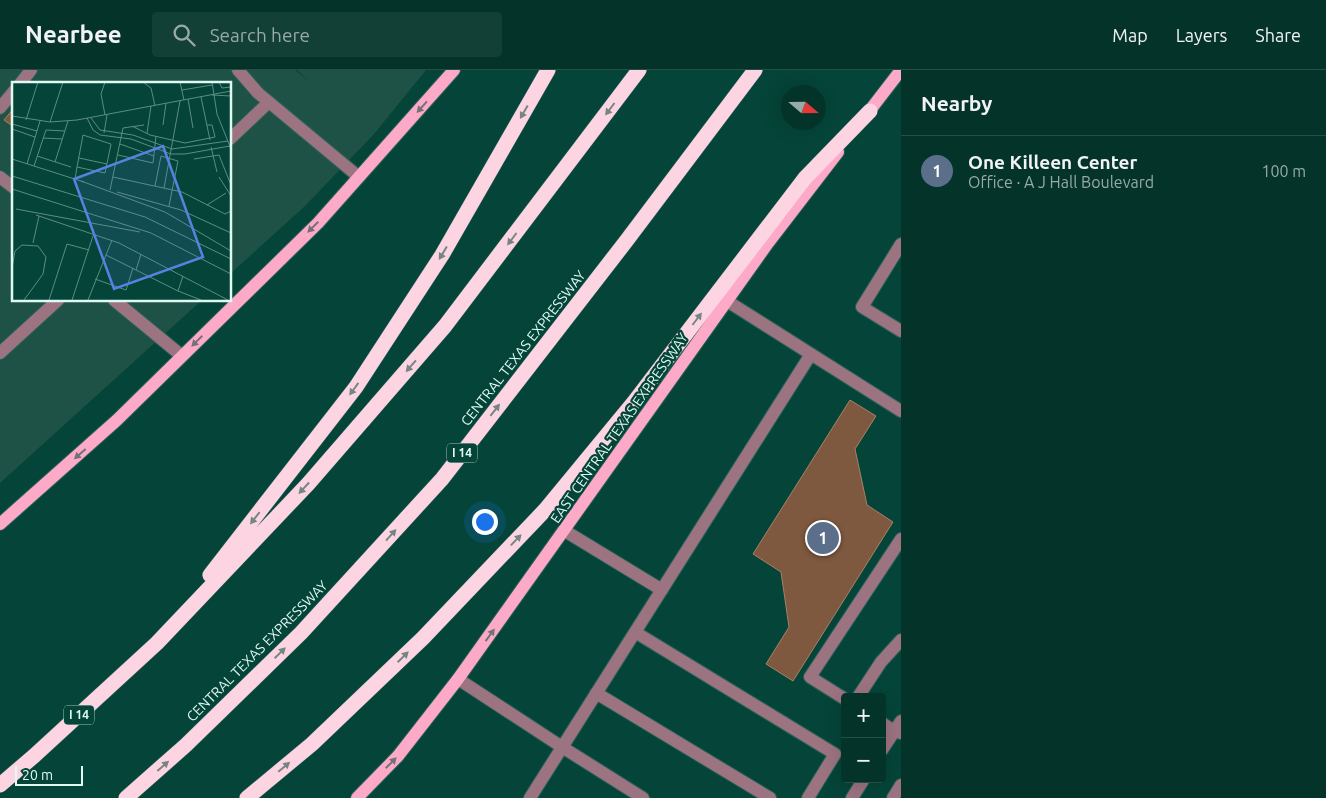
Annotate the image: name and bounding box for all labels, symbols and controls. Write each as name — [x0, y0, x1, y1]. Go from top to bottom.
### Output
search box — [152, 12, 502, 57]
text: Nearbee — [25, 21, 122, 48]
icon: search — [170, 21, 198, 49]
text: Search here — [210, 24, 310, 46]
text: Map — [1112, 25, 1148, 45]
text: Layers — [1176, 25, 1227, 45]
text: Share — [1255, 25, 1301, 45]
inset map — [12, 82, 231, 301]
north arrow — [781, 85, 826, 130]
text: Nearby — [921, 91, 992, 115]
one-way arrow — [416, 100, 427, 113]
one-way arrow — [604, 102, 615, 115]
one-way arrow — [520, 106, 529, 119]
text: One Killeen Center — [968, 151, 1137, 173]
text: 1 — [932, 162, 942, 180]
text: 100 m — [1261, 162, 1306, 180]
text: Office · A J Hall Boulevard — [968, 173, 1154, 191]
one-way arrow — [307, 221, 319, 233]
one-way arrow — [506, 232, 517, 245]
one-way arrow — [439, 247, 448, 260]
street label: CENTRAL TEXAS EXPRESSWAY — [457, 267, 589, 429]
one-way arrow — [692, 313, 702, 326]
street label: EAST CENTRAL TEXAS EXPRESSWAY — [547, 330, 691, 526]
one-way arrow — [191, 335, 203, 347]
one-way arrow — [406, 360, 417, 372]
one-way arrow — [349, 382, 359, 396]
one-way arrow — [490, 404, 501, 417]
road number: I 14 — [447, 443, 477, 462]
one-way arrow — [73, 448, 86, 459]
one-way arrow — [298, 482, 310, 494]
your location — [472, 509, 498, 535]
one-way arrow — [249, 511, 260, 524]
pin: 1 — [807, 519, 839, 557]
one-way arrow — [385, 529, 397, 541]
one-way arrow — [510, 534, 522, 546]
street label: CENTRAL TEXAS EXPRESSWAY — [183, 577, 331, 725]
one-way arrow — [485, 628, 495, 642]
one-way arrow — [274, 648, 286, 660]
one-way arrow — [397, 651, 409, 663]
map controls — [841, 693, 886, 783]
button: + — [841, 693, 886, 738]
road number: I 14 — [64, 706, 94, 724]
button: − — [841, 738, 886, 783]
one-way arrow — [385, 757, 397, 769]
one-way arrow — [156, 760, 168, 772]
one-way arrow — [278, 761, 290, 773]
scale bar — [15, 763, 82, 786]
text: 20 m — [22, 767, 53, 783]

